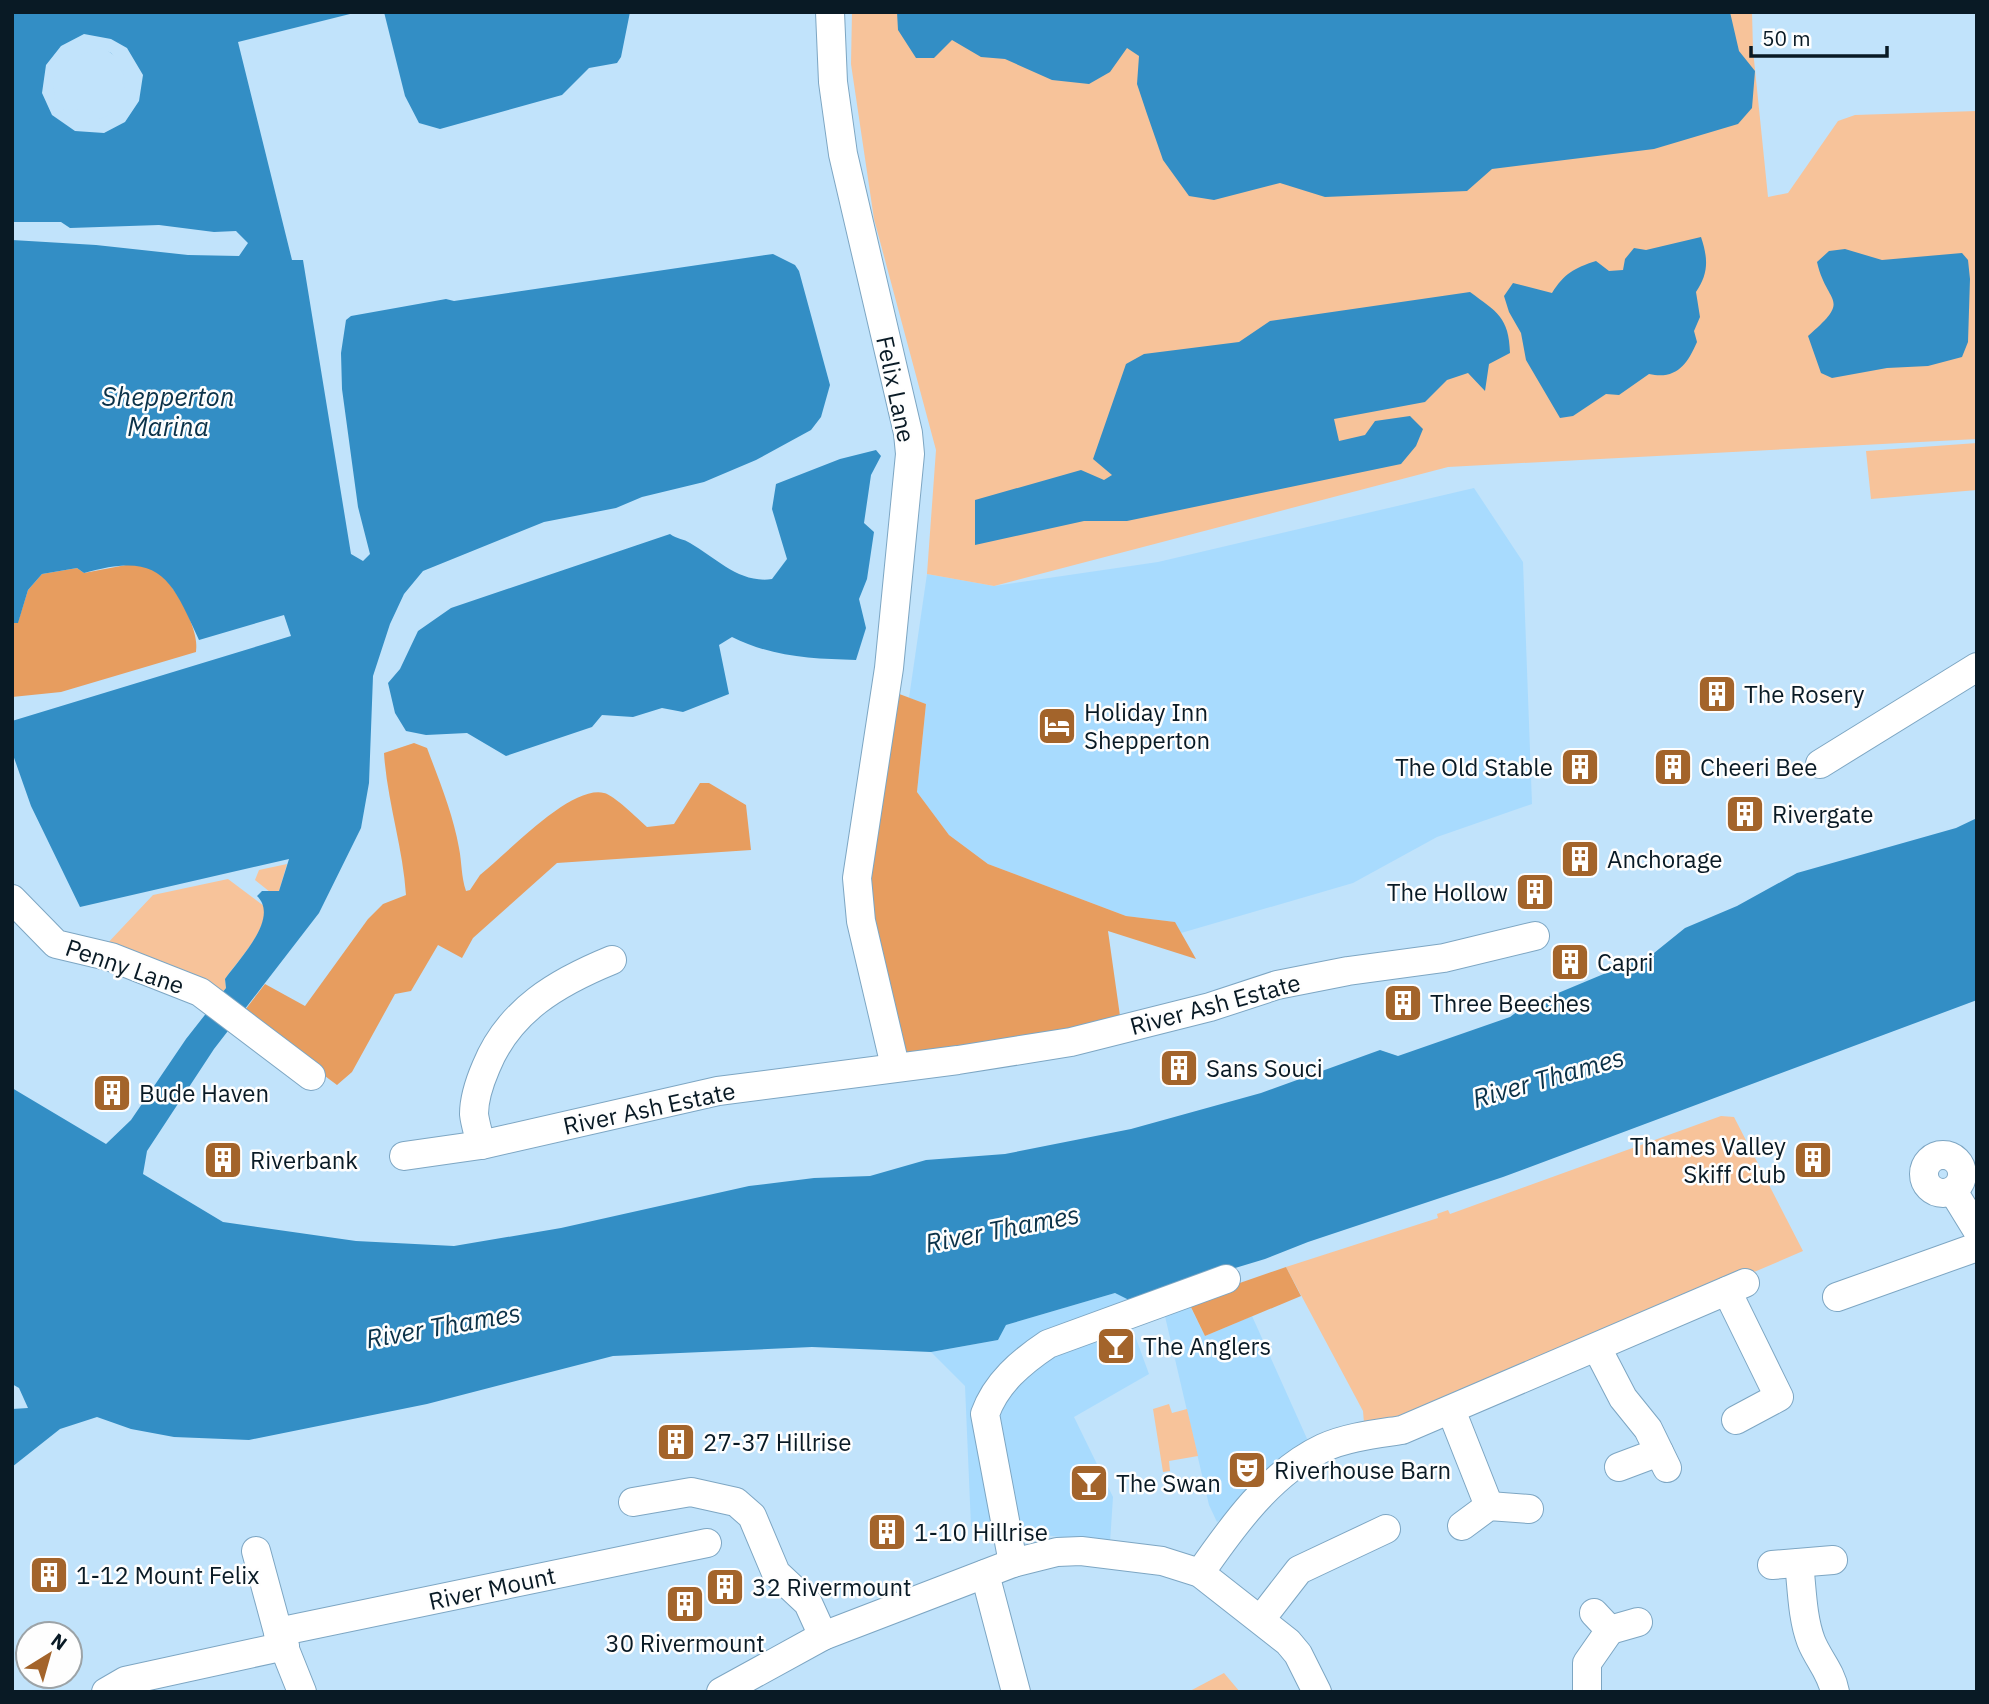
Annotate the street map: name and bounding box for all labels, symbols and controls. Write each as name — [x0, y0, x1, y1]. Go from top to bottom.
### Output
scale bar — [1751, 14, 1888, 58]
text: 50 m — [1762, 24, 1811, 52]
street label: Felix Lane — [869, 333, 923, 445]
water label: Shepperton Marina — [102, 379, 234, 443]
building icon: The Rosery — [1696, 673, 1738, 715]
place label: The Rosery — [1744, 678, 1865, 710]
place label: Holiday Inn Shepperton — [1084, 696, 1210, 756]
hotel icon: Holiday Inn Shepperton — [1036, 705, 1078, 747]
building icon: The Old Stable — [1559, 746, 1601, 788]
building icon: Cheeri Bee — [1652, 746, 1694, 788]
place label: The Old Stable — [1395, 751, 1553, 783]
place label: Cheeri Bee — [1700, 751, 1817, 783]
building icon: Rivergate — [1724, 793, 1766, 835]
place label: Rivergate — [1772, 798, 1873, 830]
building icon: Anchorage — [1559, 838, 1601, 880]
place label: Anchorage — [1607, 843, 1722, 875]
building icon: The Hollow — [1514, 871, 1556, 913]
place label: The Hollow — [1387, 876, 1508, 908]
street label: Penny Lane — [61, 931, 189, 1001]
building icon: Capri — [1549, 941, 1591, 983]
place label: Capri — [1597, 946, 1653, 978]
street label: River Ash Estate — [1126, 966, 1304, 1042]
building icon: Three Beeches — [1382, 982, 1424, 1024]
place label: Three Beeches — [1430, 987, 1591, 1019]
water label: River Thames — [1468, 1039, 1628, 1115]
building icon: Sans Souci — [1158, 1047, 1200, 1089]
place label: Sans Souci — [1206, 1052, 1323, 1084]
building icon: Bude Haven — [91, 1072, 133, 1114]
street label: River Ash Estate — [560, 1074, 738, 1142]
place label: Bude Haven — [139, 1077, 269, 1109]
place label: Thames Valley Skiff Club — [1630, 1130, 1786, 1190]
building icon: Riverbank — [202, 1139, 244, 1181]
building icon: Thames Valley Skiff Club — [1792, 1139, 1834, 1181]
place label: Riverbank — [250, 1144, 358, 1176]
water label: River Thames — [922, 1196, 1082, 1260]
water label: River Thames — [363, 1295, 523, 1355]
bar icon: The Anglers — [1095, 1325, 1137, 1367]
place label: The Anglers — [1143, 1330, 1271, 1362]
building icon: 27-37 Hillrise — [655, 1421, 697, 1463]
place label: 27-37 Hillrise — [703, 1426, 851, 1458]
theatre icon: Riverhouse Barn — [1226, 1449, 1268, 1491]
place label: Riverhouse Barn — [1274, 1454, 1451, 1486]
bar icon: The Swan — [1068, 1462, 1110, 1504]
place label: The Swan — [1116, 1467, 1221, 1499]
building icon: 1-10 Hillrise — [866, 1511, 908, 1553]
place label: 1-10 Hillrise — [914, 1516, 1048, 1548]
building icon: 1-12 Mount Felix — [28, 1554, 70, 1596]
place label: 1-12 Mount Felix — [76, 1559, 259, 1591]
street label: River Mount — [425, 1559, 559, 1617]
building icon: 32 Rivermount — [704, 1566, 746, 1608]
place label: 32 Rivermount — [752, 1571, 912, 1603]
building icon: 30 Rivermount — [664, 1583, 706, 1625]
north arrow — [14, 1620, 84, 1690]
place label: 30 Rivermount — [605, 1627, 765, 1659]
text: N — [47, 1628, 72, 1655]

